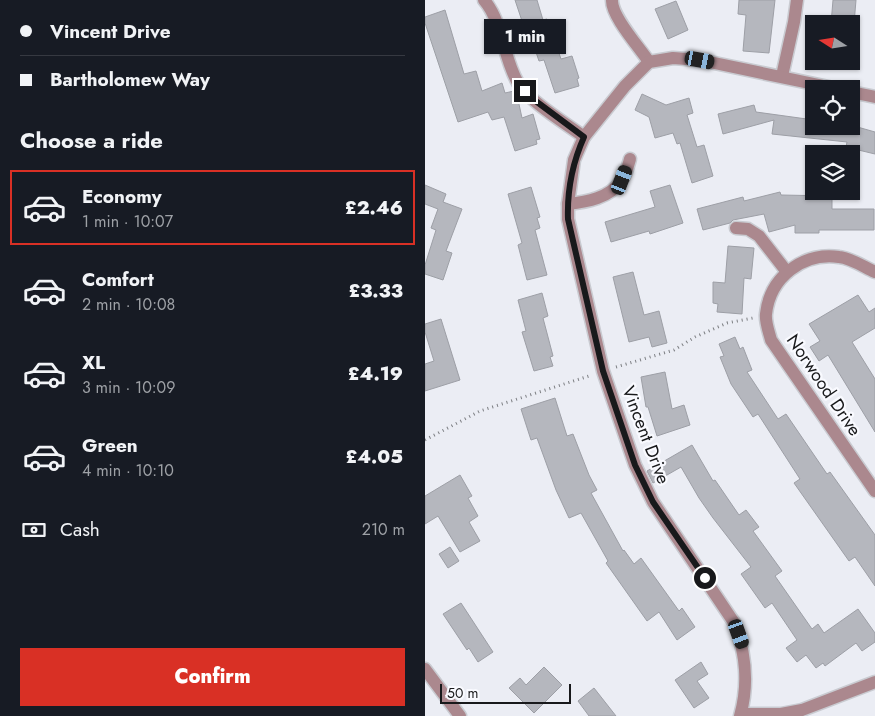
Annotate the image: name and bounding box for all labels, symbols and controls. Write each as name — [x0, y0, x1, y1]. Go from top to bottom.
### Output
north arrow — [805, 15, 860, 70]
map controls — [805, 15, 860, 200]
text: Vincent Drive — [50, 18, 171, 45]
callout: 1 min — [484, 18, 566, 54]
text: 1 min — [505, 25, 545, 48]
car — [683, 50, 716, 70]
text: Bartholomew Way — [50, 66, 210, 93]
route end — [514, 80, 536, 102]
button: locate — [805, 80, 860, 135]
text: Choose a ride — [20, 124, 163, 156]
button: layers — [805, 145, 860, 200]
car — [609, 163, 634, 197]
text: Economy — [82, 183, 162, 210]
icon: car — [22, 185, 67, 230]
text: £2.46 — [345, 194, 403, 221]
text: 1 min · 10:07 — [82, 210, 173, 233]
text: Comfort — [82, 266, 154, 293]
icon: car — [22, 268, 67, 313]
text: £3.33 — [349, 277, 403, 304]
text: 2 min · 10:08 — [82, 293, 175, 316]
street label: Norwood Drive — [780, 329, 868, 441]
text: XL — [82, 349, 105, 376]
icon: car — [22, 351, 67, 396]
text: £4.19 — [348, 360, 403, 387]
text: 3 min · 10:09 — [82, 376, 175, 399]
street label: Vincent Drive — [615, 382, 677, 488]
text: Green — [82, 432, 138, 459]
icon: car — [22, 434, 67, 479]
text: £4.05 — [345, 443, 403, 470]
text: 4 min · 10:10 — [82, 459, 174, 482]
icon: cash — [20, 516, 48, 544]
text: Cash — [60, 516, 100, 543]
text: 210 m — [362, 518, 405, 541]
route start — [694, 567, 716, 589]
car — [726, 617, 751, 651]
button: Confirm — [20, 648, 405, 706]
scale bar — [440, 681, 571, 704]
text: 50 m — [447, 683, 478, 703]

